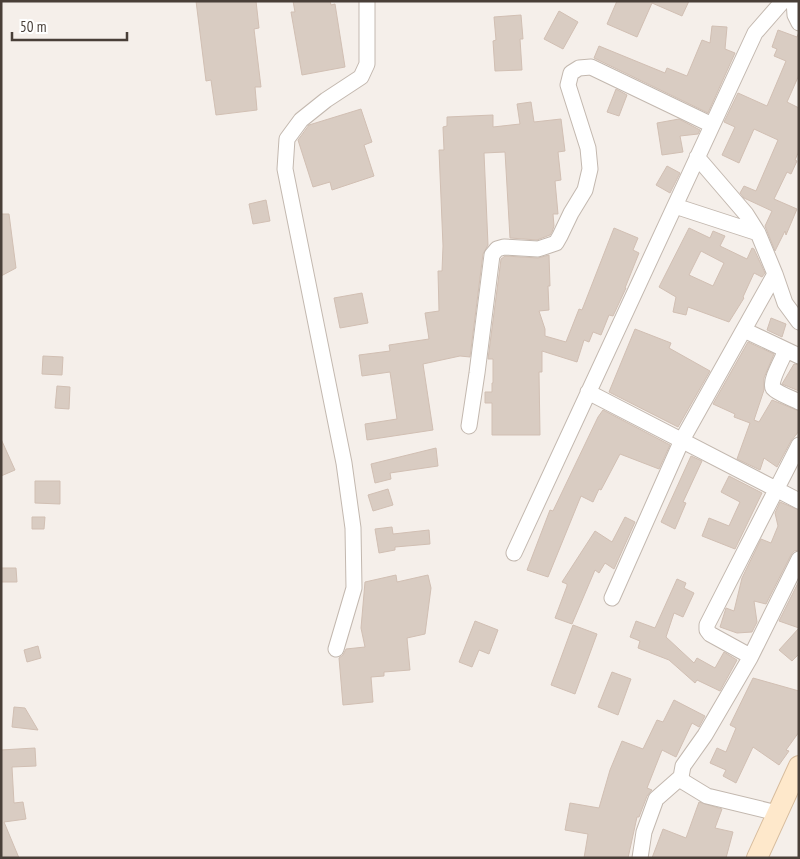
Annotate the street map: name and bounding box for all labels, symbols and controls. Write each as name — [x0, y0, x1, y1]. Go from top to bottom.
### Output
scale bar — [12, 10, 128, 42]
text: 50 m — [20, 17, 46, 36]

